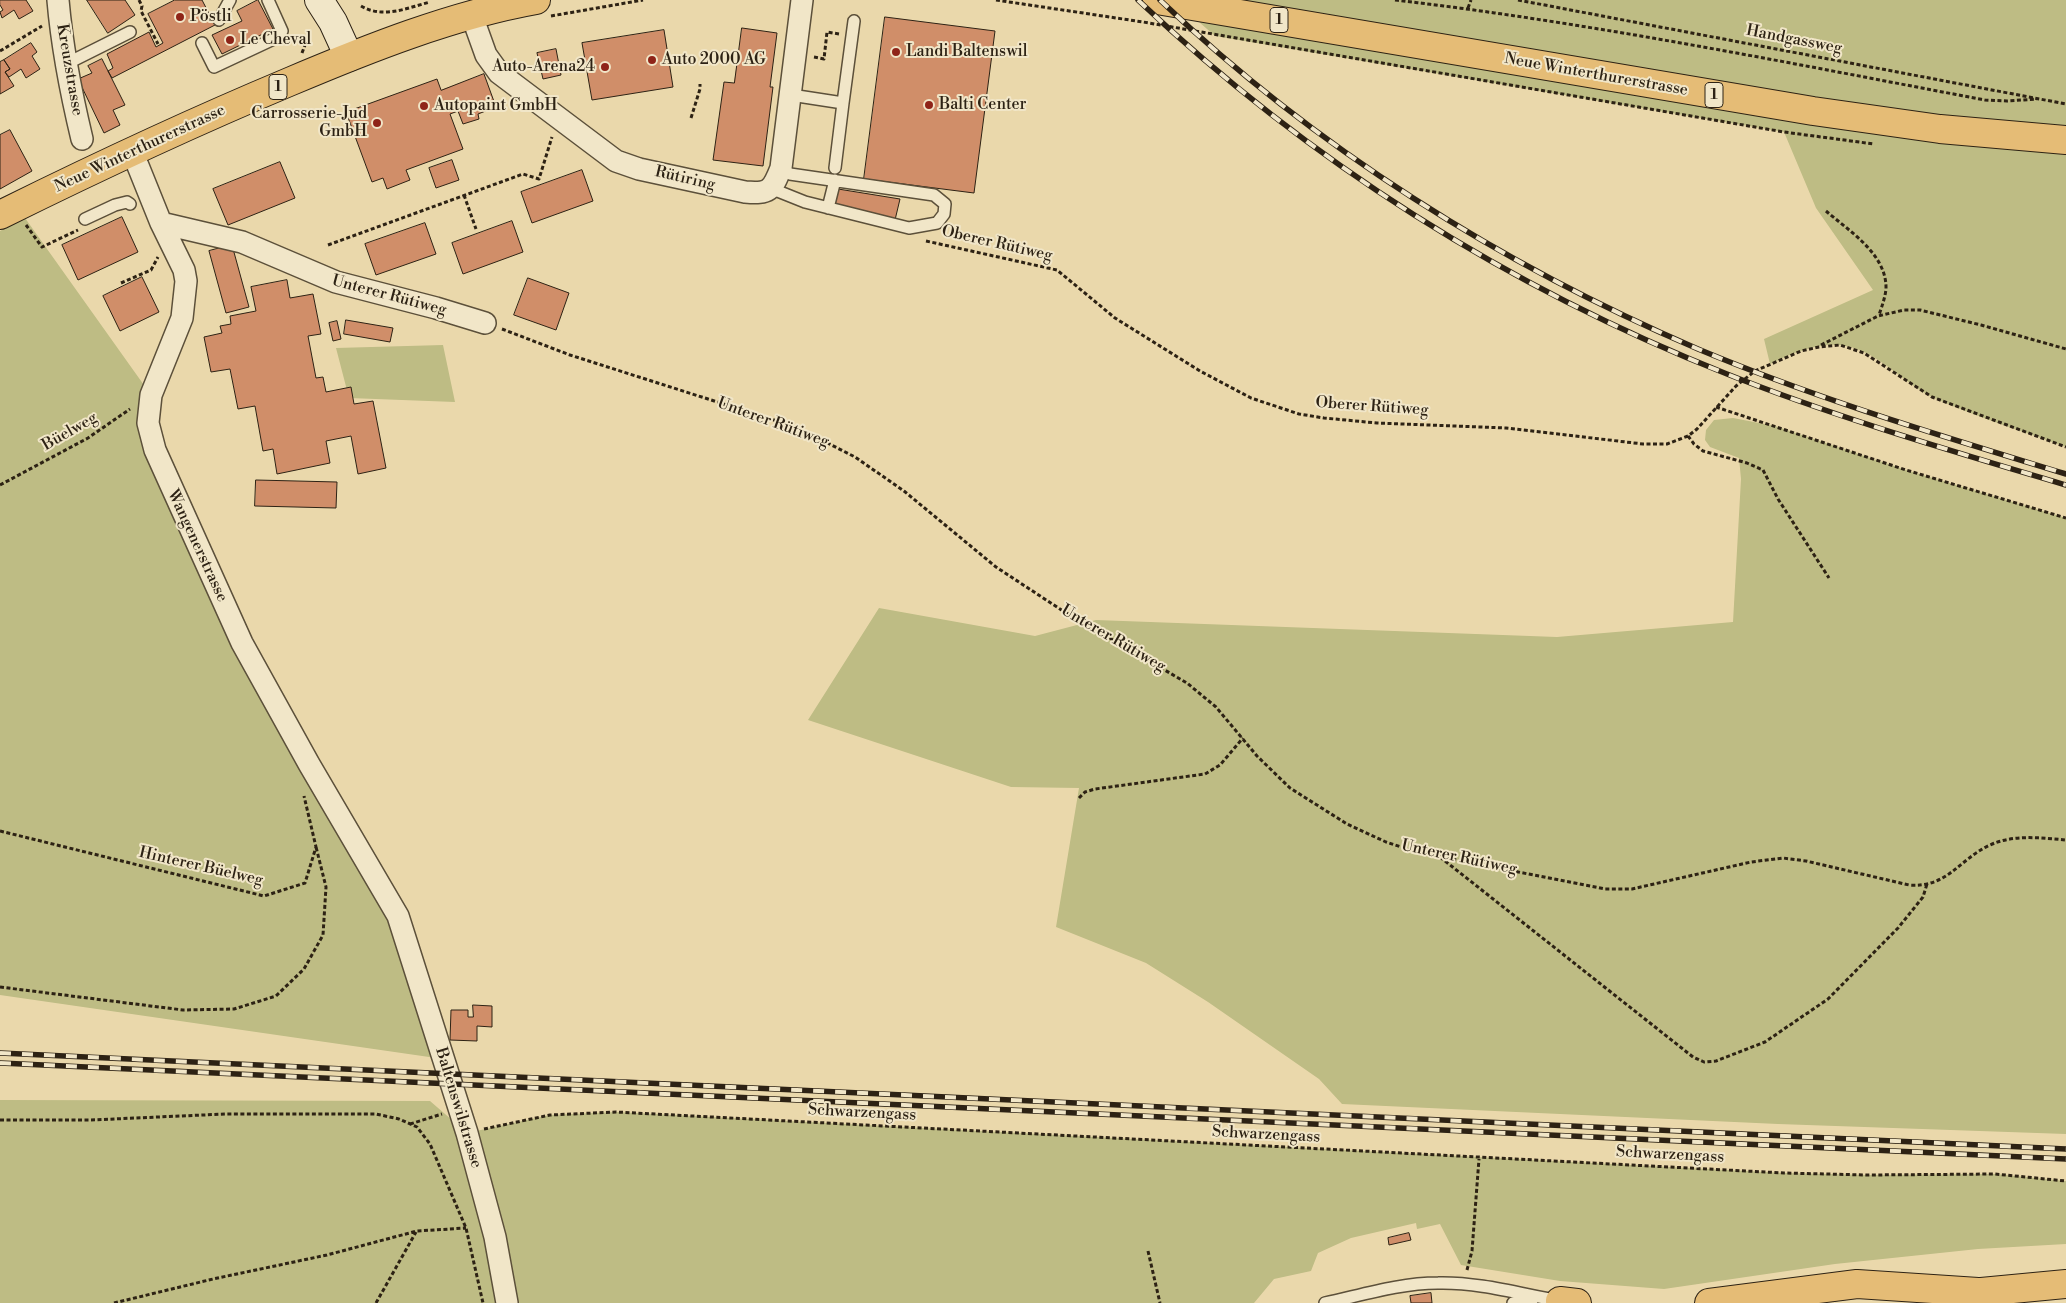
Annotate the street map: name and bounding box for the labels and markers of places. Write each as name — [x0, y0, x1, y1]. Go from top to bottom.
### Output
place label: Pöstli — [190, 7, 232, 27]
marker: Pöstli — [174, 11, 186, 23]
place label: Le Cheval — [240, 30, 311, 50]
marker: Le Cheval — [224, 34, 236, 46]
place label: Landi Baltenswil — [906, 42, 1027, 62]
marker: Landi Baltenswil — [890, 46, 902, 58]
place label: Auto 2000 AG — [662, 50, 766, 70]
marker: Auto 2000 AG — [646, 54, 658, 66]
place label: Auto-Arena24 — [492, 57, 595, 77]
marker: Auto-Arena24 — [599, 61, 611, 73]
place label: Balti Center — [939, 95, 1026, 115]
place label: Autopaint GmbH — [434, 96, 557, 116]
marker: Balti Center — [923, 99, 935, 111]
marker: Autopaint GmbH — [418, 100, 430, 112]
place label: Carrosserie-Jud GmbH — [251, 104, 367, 142]
marker: Carrosserie-Jud GmbH — [371, 117, 383, 129]

